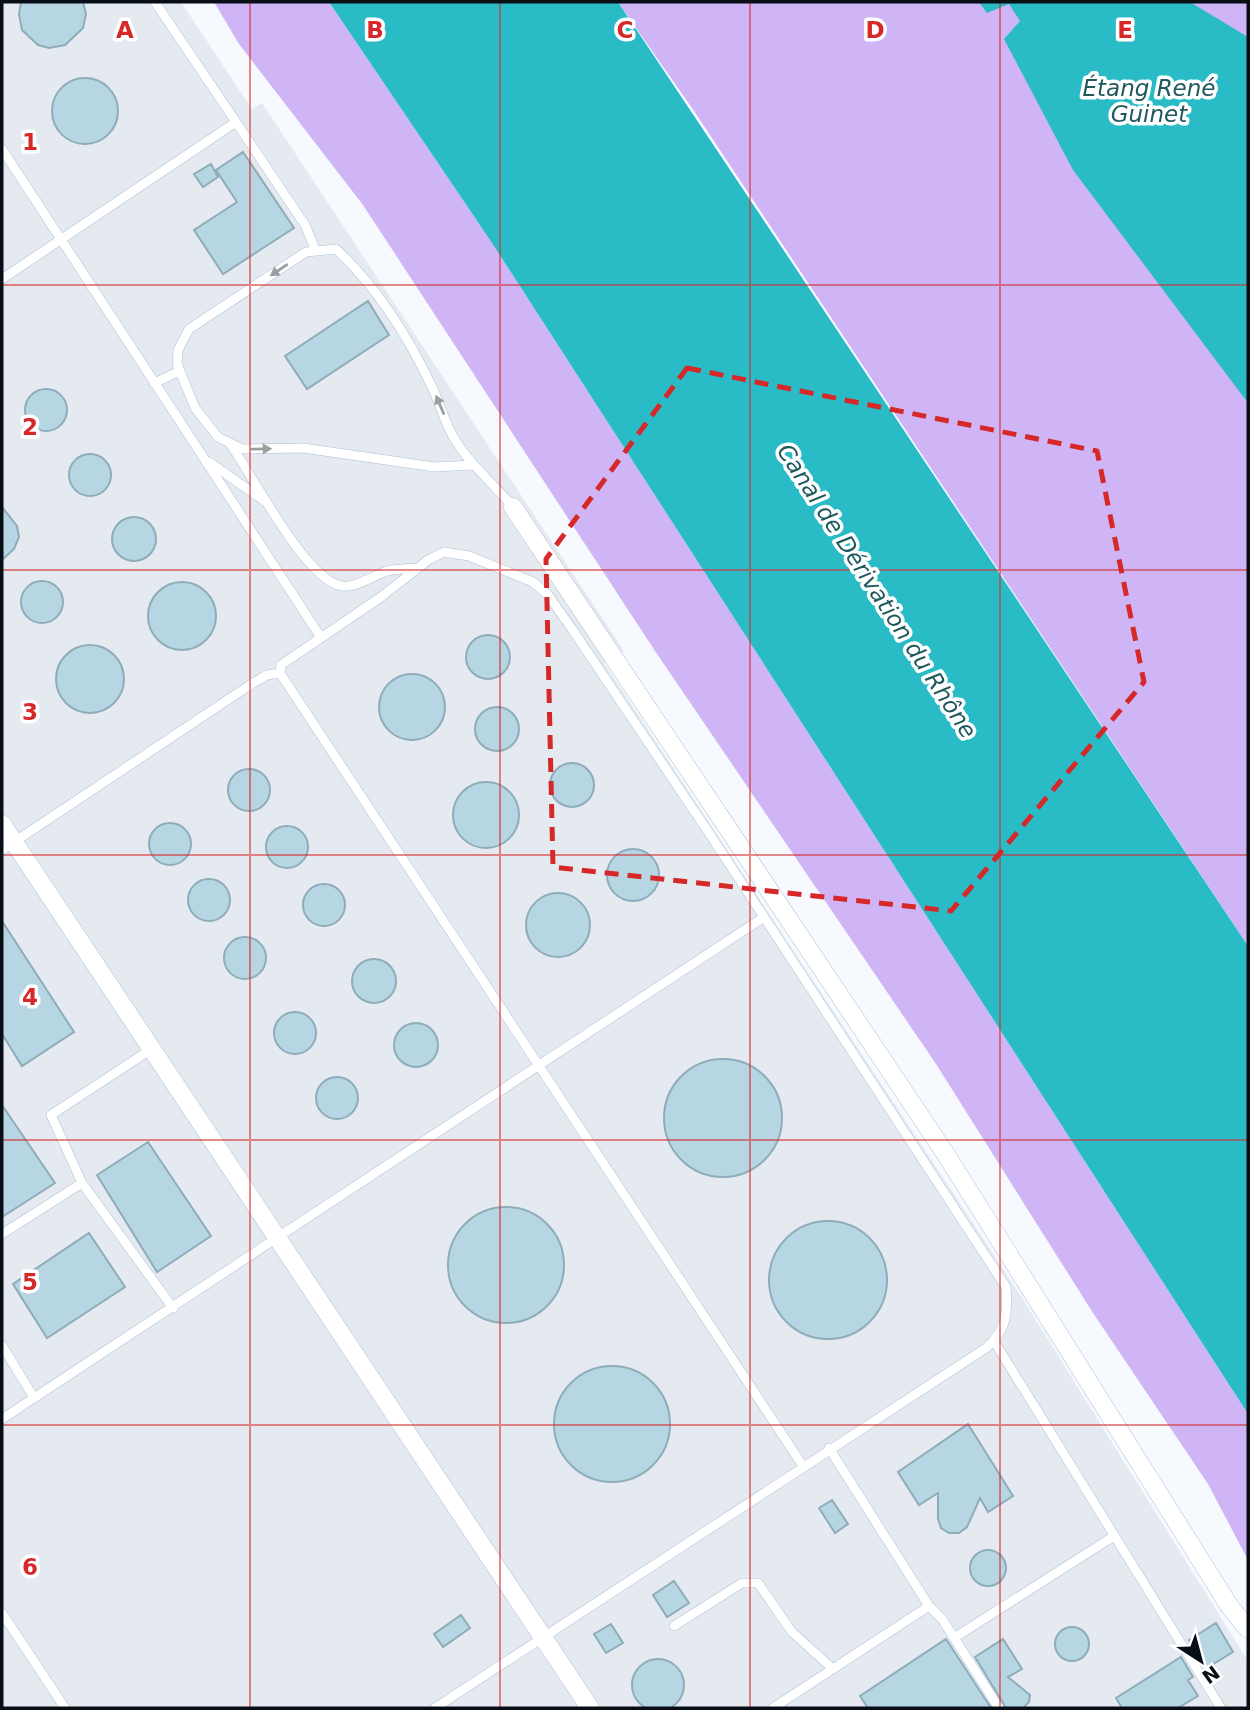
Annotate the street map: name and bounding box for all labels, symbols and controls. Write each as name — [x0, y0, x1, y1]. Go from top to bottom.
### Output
text: A — [116, 17, 134, 43]
text: B — [366, 17, 384, 43]
text: C — [617, 17, 633, 43]
text: D — [865, 17, 885, 43]
text: E — [1117, 17, 1133, 43]
water label: Étang René Guinet — [1083, 74, 1216, 127]
text: 1 — [22, 129, 38, 155]
one-way arrow — [270, 263, 288, 277]
one-way arrow — [434, 395, 446, 415]
text: 2 — [22, 414, 38, 440]
water label: Canal de Dérivation du Rhône — [772, 439, 982, 743]
one-way arrow — [251, 443, 273, 454]
text: 3 — [22, 699, 38, 725]
text: 4 — [22, 984, 38, 1010]
text: 5 — [22, 1269, 38, 1295]
text: 6 — [22, 1554, 38, 1580]
north arrow — [1166, 1626, 1236, 1696]
text: N — [1198, 1661, 1224, 1688]

